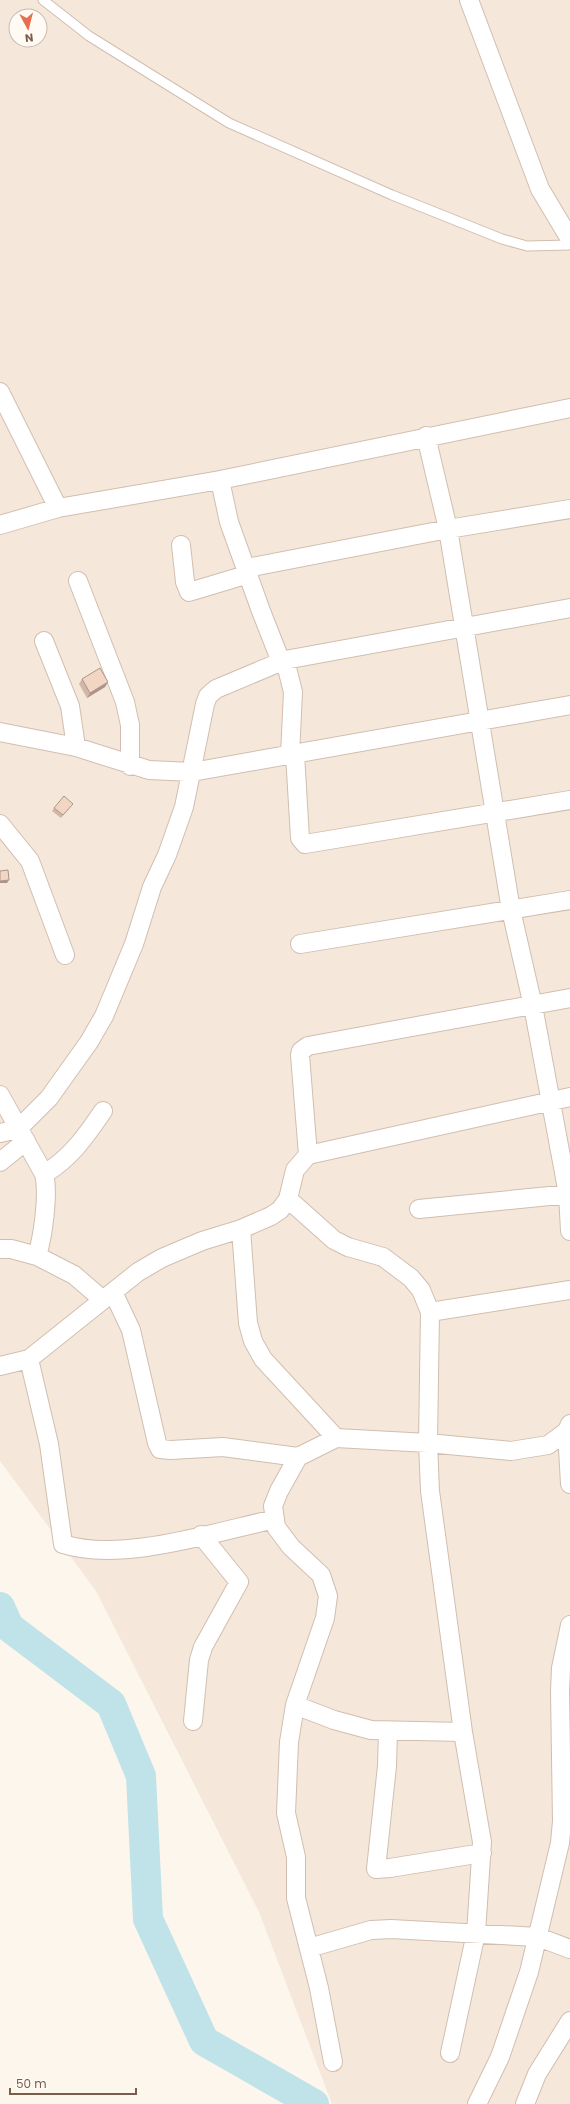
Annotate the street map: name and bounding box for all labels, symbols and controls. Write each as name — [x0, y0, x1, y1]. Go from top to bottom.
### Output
north arrow — [8, 8, 48, 48]
text: N — [24, 29, 34, 46]
scale bar — [10, 2070, 136, 2096]
text: 50 m — [16, 2075, 47, 2092]

